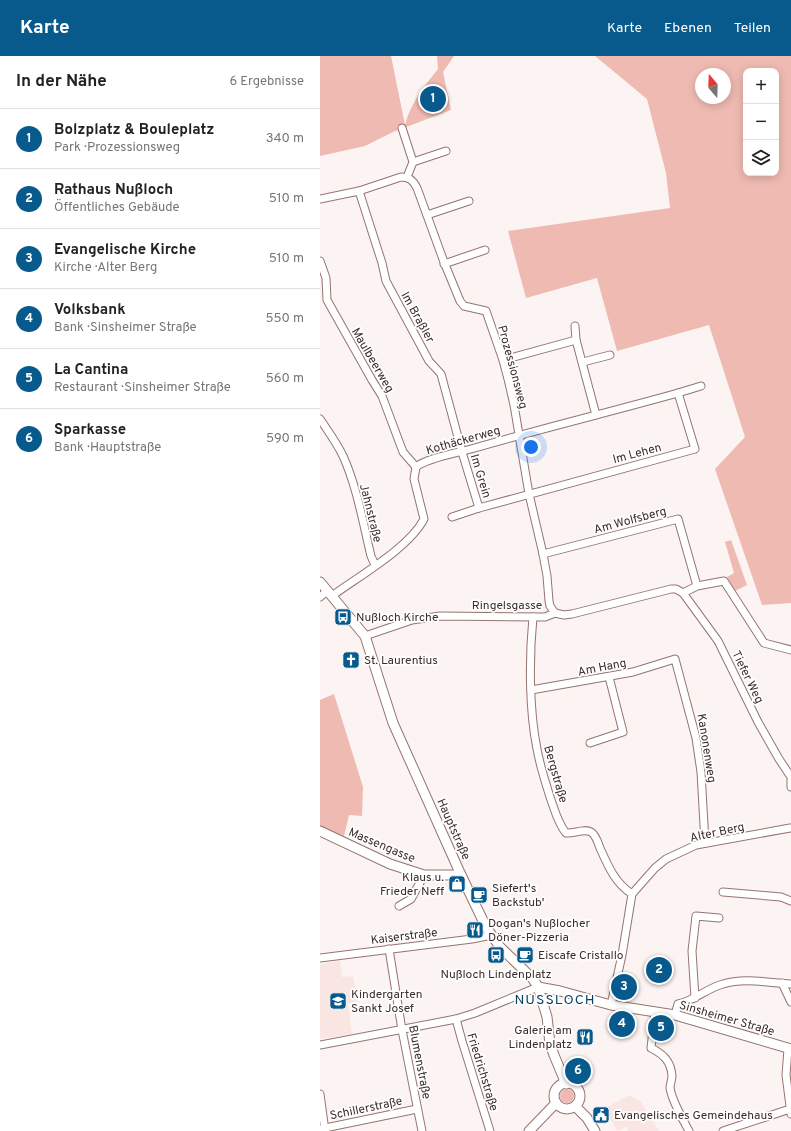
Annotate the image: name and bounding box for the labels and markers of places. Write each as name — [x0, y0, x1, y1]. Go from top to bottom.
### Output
pin: 1 — [420, 84, 446, 114]
bus stop icon: Nußloch Kirche — [333, 607, 353, 627]
place label: Nußloch Kirche — [356, 610, 438, 626]
church icon: St. Laurentius — [341, 650, 361, 670]
place label: St. Laurentius — [364, 653, 438, 669]
place label: Klaus u. Frieder Neff — [380, 870, 444, 900]
shop icon: Klaus u. Frieder Neff — [447, 874, 467, 894]
place label: Siefert's Backstub' — [492, 881, 544, 911]
cafe icon: Siefert's Backstub' — [469, 885, 489, 905]
place label: Dogan's Nußlocher Döner-Pizzeria — [488, 916, 591, 946]
restaurant icon: Dogan's Nußlocher Döner-Pizzeria — [465, 920, 485, 940]
bus stop icon: Nußloch Lindenplatz — [486, 945, 506, 965]
cafe icon: Eiscafe Cristallo — [515, 945, 535, 965]
place label: Eiscafe Cristallo — [538, 948, 624, 964]
pin: 2 — [646, 955, 672, 985]
place label: Nußloch Lindenplatz — [440, 967, 552, 983]
pin: 3 — [611, 972, 637, 1002]
place label: Kindergarten Sankt Josef — [351, 987, 423, 1017]
school or university icon: Kindergarten Sankt Josef — [328, 991, 348, 1011]
pin: 4 — [609, 1009, 635, 1039]
pin: 5 — [648, 1013, 674, 1043]
place label: Galerie am Lindenplatz — [509, 1023, 572, 1053]
restaurant icon: Galerie am Lindenplatz — [575, 1027, 595, 1047]
pin: 6 — [565, 1056, 591, 1086]
public building icon: Evangelisches Gemeindehaus — [591, 1105, 611, 1125]
place label: Evangelisches Gemeindehaus — [614, 1108, 773, 1124]

